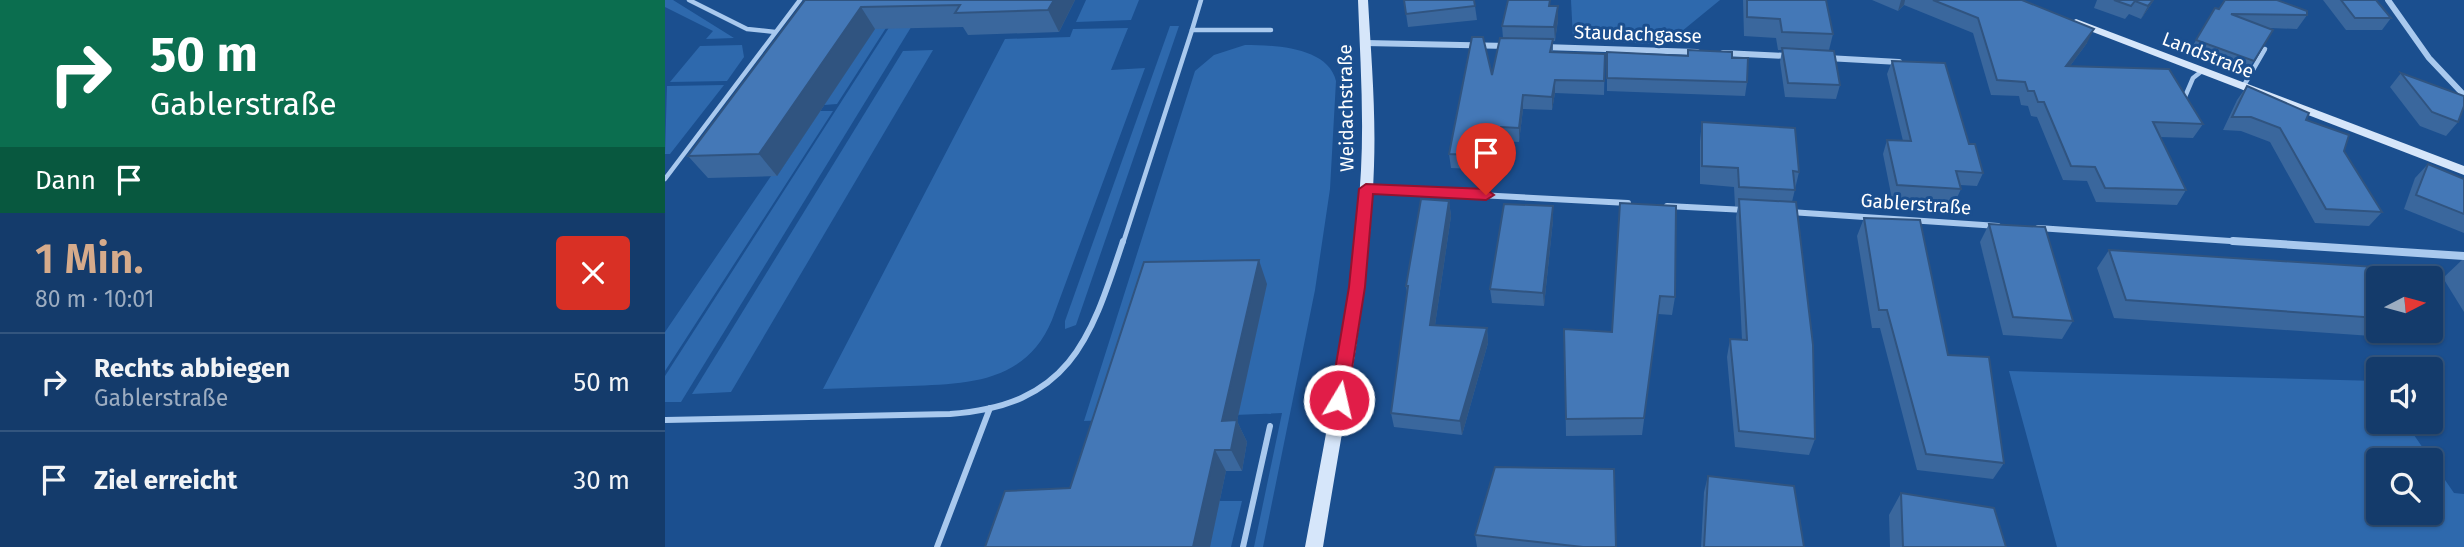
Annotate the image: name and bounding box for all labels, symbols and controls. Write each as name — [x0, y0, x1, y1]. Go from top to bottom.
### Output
street label: Staudachgasse — [1574, 20, 1702, 48]
text: 50 m — [150, 25, 258, 84]
street label: Landstraße — [2159, 27, 2257, 83]
icon: right — [35, 28, 126, 119]
street label: Weidachstraße — [1333, 44, 1359, 172]
text: Gablerstraße — [150, 85, 337, 123]
pin — [1456, 123, 1516, 195]
icon: arrive — [1467, 134, 1505, 172]
icon: arrive — [110, 161, 148, 199]
text: Dann — [35, 165, 96, 196]
street label: Gablerstraße — [1860, 189, 1972, 219]
text: 1 Min. — [35, 234, 144, 284]
button: close — [556, 236, 630, 310]
north arrow — [2366, 266, 2443, 343]
map controls — [2366, 266, 2443, 525]
text: 80 m · 10:01 — [35, 285, 155, 313]
text: Rechts abbiegen — [94, 353, 290, 384]
button: sound — [2366, 357, 2443, 434]
icon: right — [35, 363, 73, 401]
position arrow — [1302, 363, 1376, 437]
text: 50 m — [573, 367, 630, 398]
text: Gablerstraße — [94, 384, 228, 412]
button: search — [2366, 448, 2443, 525]
icon: arrive — [35, 461, 73, 499]
text: Ziel erreicht — [94, 465, 237, 496]
text: 30 m — [573, 465, 630, 496]

